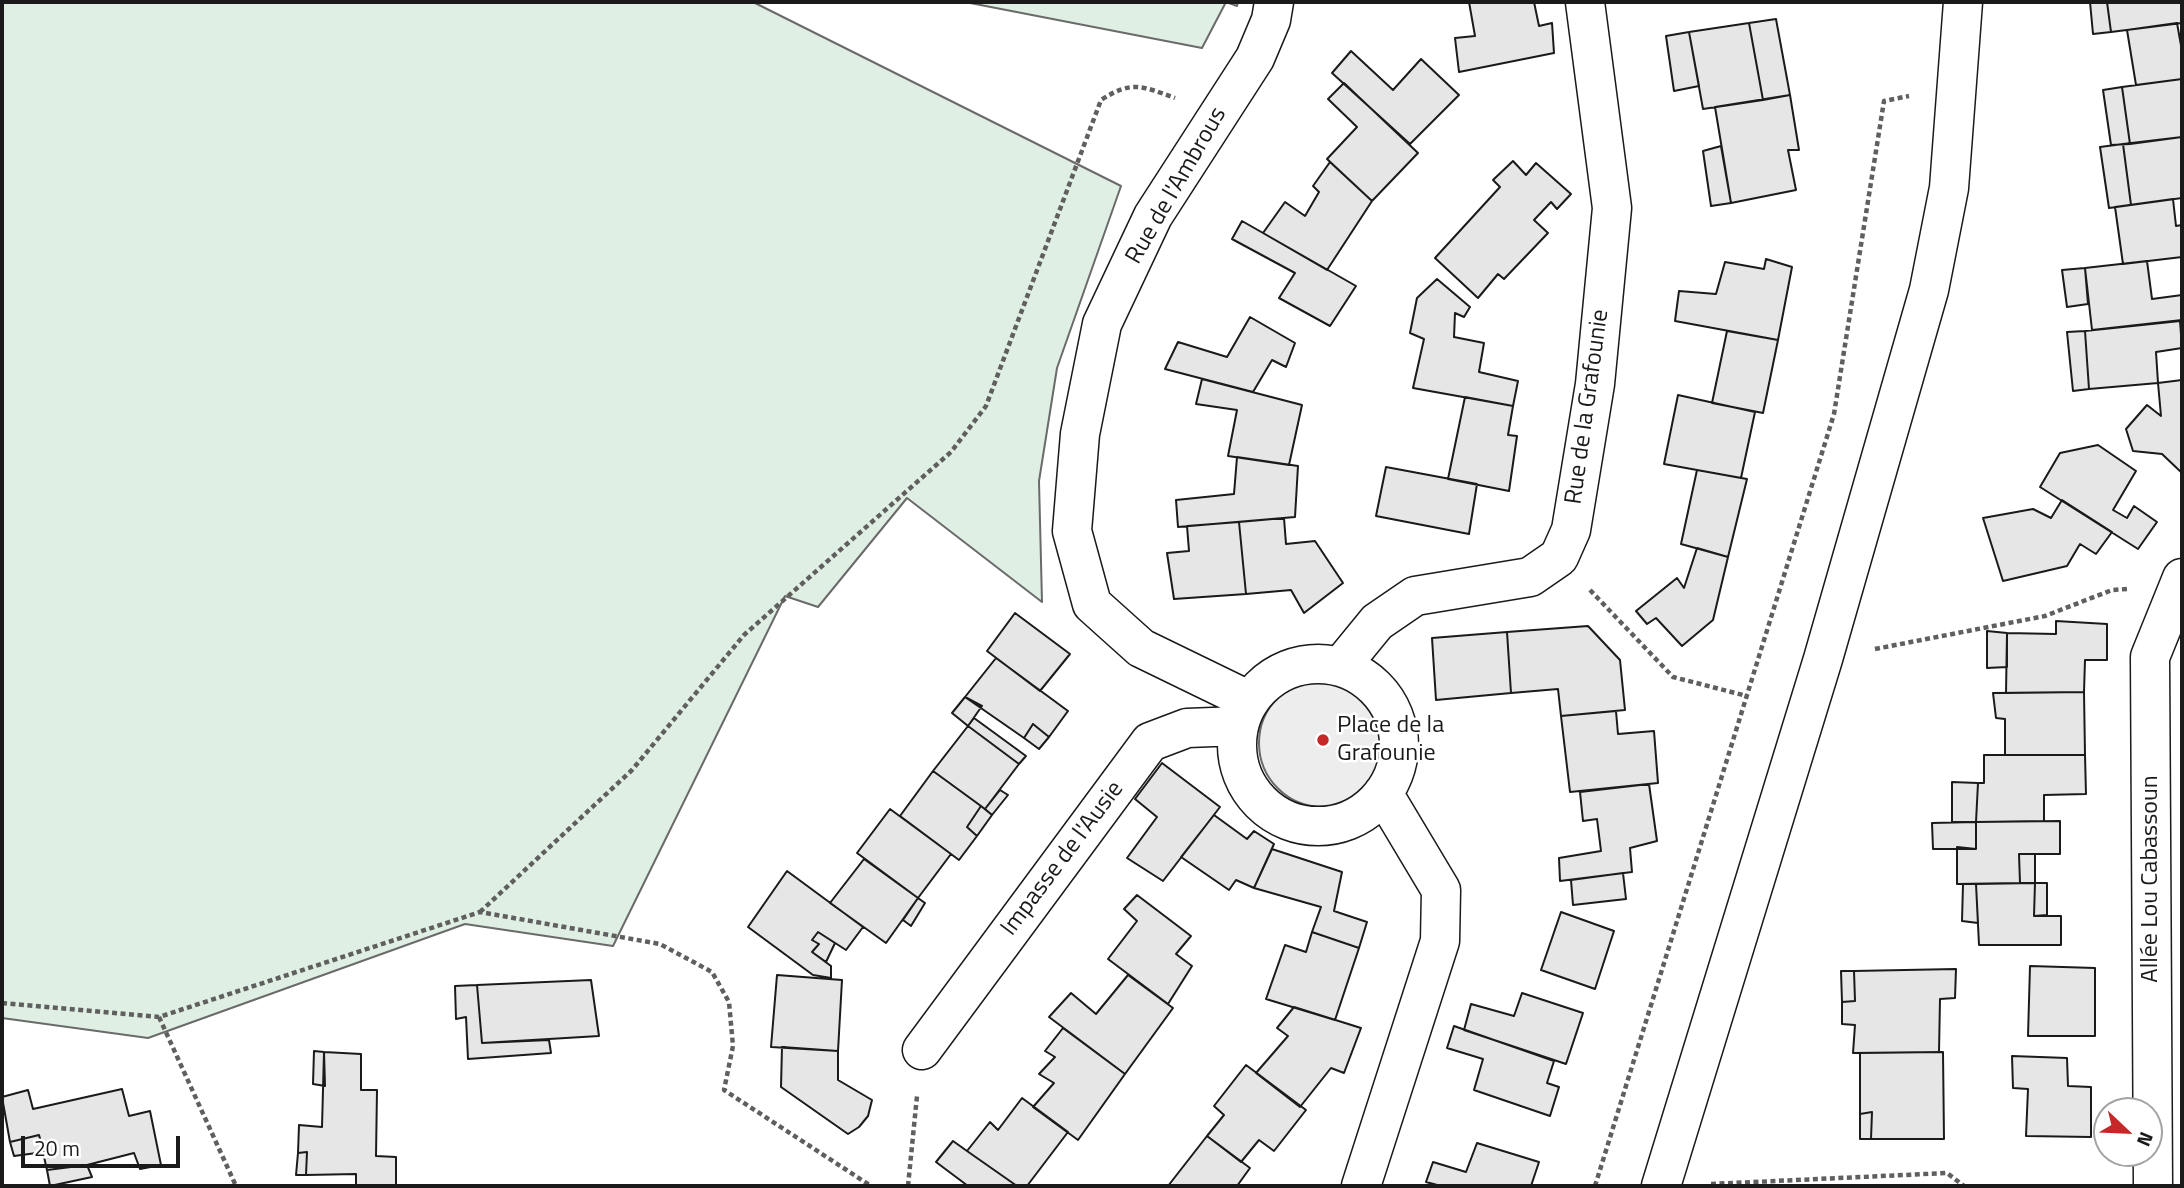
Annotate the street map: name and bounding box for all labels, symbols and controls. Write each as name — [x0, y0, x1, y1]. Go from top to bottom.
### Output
street label: Rue de l'Ambrous — [1121, 103, 1233, 269]
street label: Rue de la Grafounie — [1560, 308, 1616, 506]
place label: Place de la Grafounie — [1337, 712, 1444, 768]
marker: Place de la Grafounie — [1315, 732, 1331, 748]
street label: Allée Lou Cabassoun — [2137, 775, 2165, 983]
street label: Impasse de l'Ausie — [996, 776, 1130, 942]
north arrow — [2093, 1097, 2163, 1167]
scale bar — [24, 1122, 184, 1166]
text: N — [2130, 1128, 2162, 1151]
text: 20 m — [34, 1132, 80, 1164]

